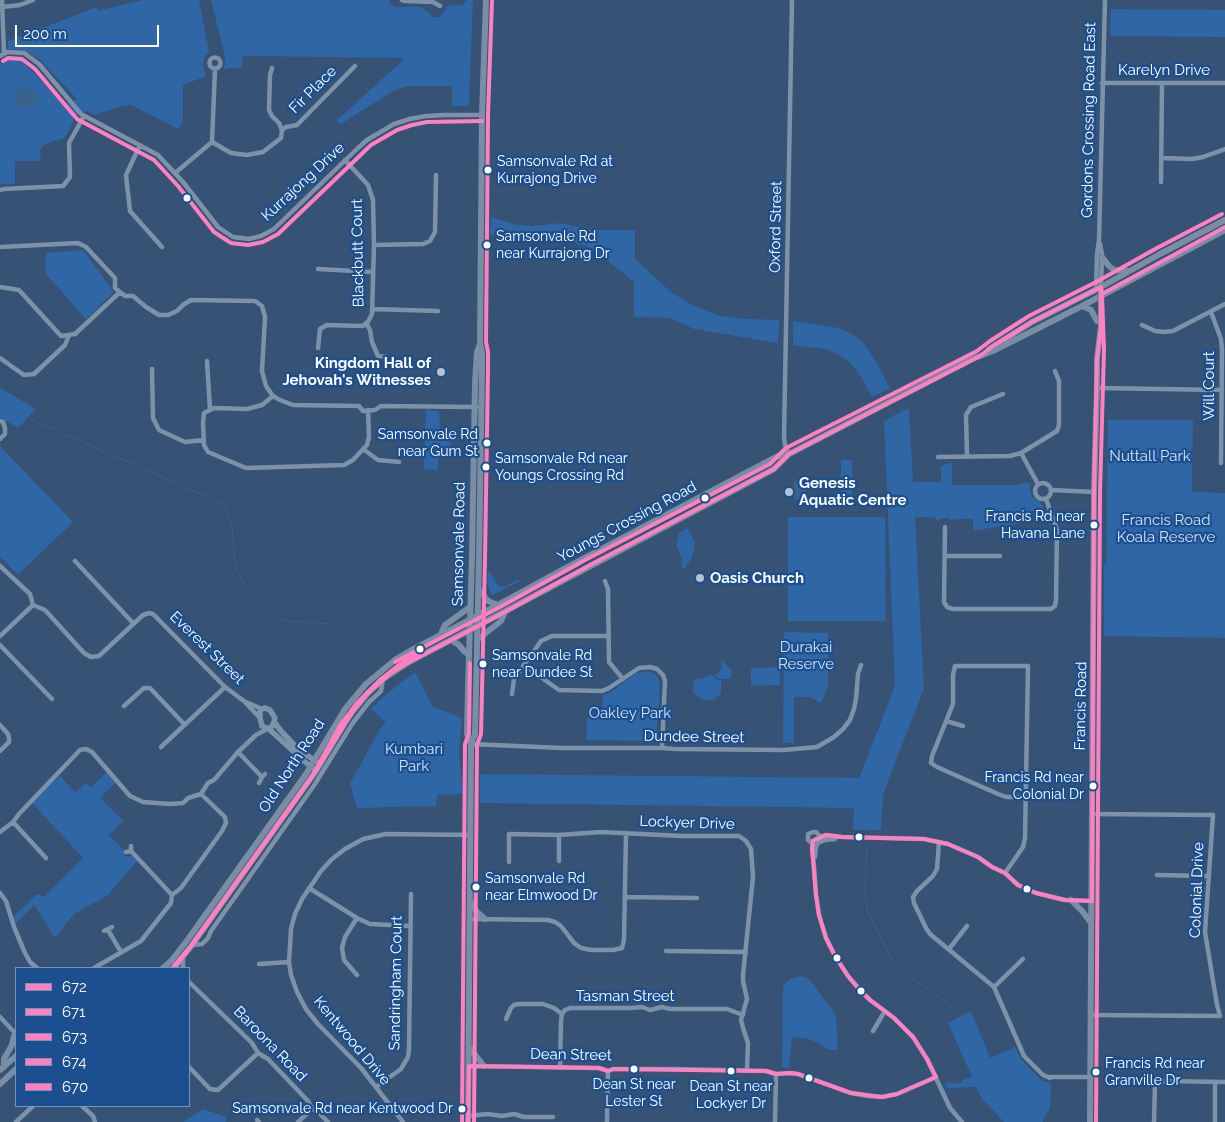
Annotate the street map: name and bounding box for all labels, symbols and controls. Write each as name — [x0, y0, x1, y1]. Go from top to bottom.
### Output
scale bar — [18, 15, 161, 47]
street label: Gordons Crossing Road East — [1078, 22, 1100, 218]
text: 200 m — [23, 25, 67, 43]
street label: Karelyn Drive — [1118, 61, 1210, 79]
street label: Fir Place — [286, 63, 340, 117]
street label: Kurrajong Drive — [258, 139, 348, 225]
place label: Samsonvale Rd at Kurrajong Drive — [497, 154, 613, 186]
marker: Samsonvale Rd at Kurrajong Drive — [483, 165, 493, 175]
street label: Oxford Street — [766, 181, 786, 273]
unlabelled marker — [182, 193, 192, 203]
street label: Blackbutt Court — [348, 198, 368, 308]
place label: Samsonvale Rd near Kurrajong Dr — [496, 229, 610, 262]
marker: Samsonvale Rd near Kurrajong Dr — [482, 240, 492, 250]
street label: Will Court — [1200, 351, 1218, 421]
place label: Kingdom Hall of Jehovah's Witnesses — [282, 354, 431, 389]
marker: Kingdom Hall of Jehovah's Witnesses — [435, 366, 447, 378]
place label: Samsonvale Rd near Gum St — [378, 427, 478, 460]
marker: Samsonvale Rd near Gum St — [482, 438, 492, 448]
park label: Nuttall Park — [1109, 447, 1191, 465]
place label: Samsonvale Rd near Youngs Crossing Rd — [495, 451, 628, 484]
marker: Samsonvale Rd near Youngs Crossing Rd — [481, 462, 491, 472]
place label: Genesis Aquatic Centre — [799, 474, 907, 509]
street label: Youngs Crossing Road — [554, 478, 700, 566]
street label: Samsonvale Road — [449, 482, 469, 606]
marker: Genesis Aquatic Centre — [783, 486, 795, 498]
unlabelled marker — [700, 493, 710, 503]
place label: Francis Rd near Havana Lane — [985, 509, 1085, 542]
park label: Francis Road Koala Reserve — [1117, 511, 1215, 546]
marker: Francis Rd near Havana Lane — [1089, 520, 1099, 530]
place label: Oasis Church — [710, 569, 804, 587]
marker: Oasis Church — [694, 572, 706, 584]
street label: Everest Street — [166, 608, 248, 688]
park label: Durakai Reserve — [778, 638, 834, 673]
unlabelled marker — [415, 644, 425, 654]
place label: Samsonvale Rd near Dundee St — [492, 648, 593, 680]
marker: Samsonvale Rd near Dundee St — [478, 659, 488, 669]
street label: Francis Road — [1071, 661, 1091, 751]
park label: Oakley Park — [589, 704, 671, 722]
street label: Old North Road — [255, 716, 329, 816]
street label: Dundee Street — [643, 727, 745, 747]
park label: Kumbari Park — [385, 740, 443, 775]
place label: Francis Rd near Colonial Dr — [984, 770, 1084, 802]
marker: Francis Rd near Colonial Dr — [1088, 781, 1098, 791]
street label: Lockyer Drive — [639, 812, 735, 834]
unlabelled marker — [854, 832, 864, 842]
street label: Colonial Drive — [1186, 842, 1208, 938]
place label: Samsonvale Rd near Elmwood Dr — [485, 871, 598, 904]
marker: Samsonvale Rd near Elmwood Dr — [471, 882, 481, 892]
unlabelled marker — [1022, 884, 1032, 894]
street label: Sandringham Court — [386, 915, 406, 1051]
unlabelled marker — [832, 953, 842, 963]
legend — [15, 967, 190, 1107]
text: 672 — [62, 978, 87, 996]
unlabelled marker — [856, 986, 866, 996]
street label: Tasman Street — [575, 987, 675, 1005]
street label: Kentwood Drive — [310, 993, 394, 1089]
text: 671 — [62, 1003, 86, 1021]
street label: Baroona Road — [230, 1003, 310, 1085]
text: 673 — [62, 1028, 87, 1046]
street label: Dean Street — [530, 1045, 612, 1065]
text: 674 — [62, 1053, 87, 1071]
place label: Francis Rd near Granville Dr — [1105, 1056, 1205, 1088]
marker: Dean St near Lester St — [629, 1064, 639, 1074]
marker: Dean St near Lockyer Dr — [726, 1066, 736, 1076]
marker: Francis Rd near Granville Dr — [1091, 1067, 1101, 1077]
unlabelled marker — [804, 1073, 814, 1083]
place label: Dean St near Lester St — [592, 1077, 676, 1110]
text: 670 — [62, 1078, 88, 1096]
place label: Dean St near Lockyer Dr — [689, 1079, 773, 1112]
place label: Samsonvale Rd near Kentwood Dr — [232, 1101, 453, 1117]
marker: Samsonvale Rd near Kentwood Dr — [457, 1104, 467, 1114]

